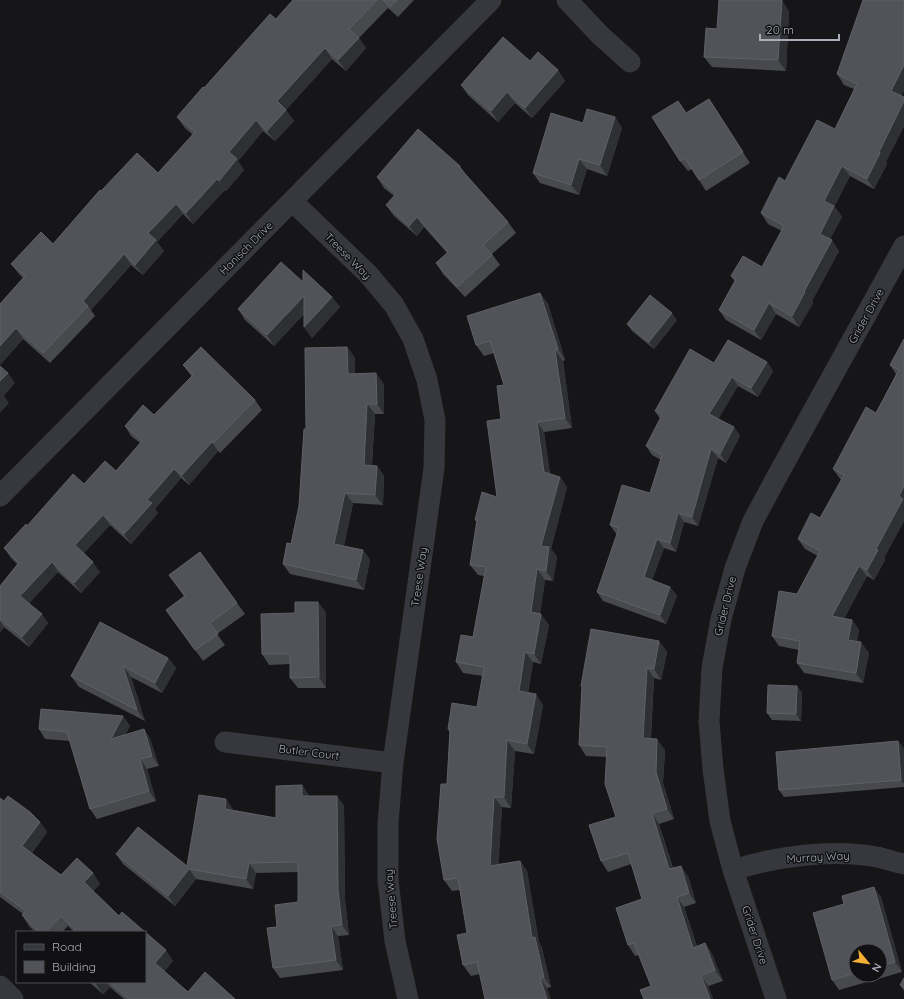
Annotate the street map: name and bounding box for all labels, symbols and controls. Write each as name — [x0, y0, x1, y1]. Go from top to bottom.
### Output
scale bar — [760, 16, 839, 42]
text: 20 m — [766, 22, 794, 37]
street label: Hanisch Drive — [216, 218, 276, 278]
street label: Treese Way — [322, 230, 374, 282]
street label: Grider Drive — [845, 286, 887, 346]
street label: Treese Way — [408, 546, 430, 608]
street label: Grider Drive — [711, 575, 739, 637]
street label: Butler Court — [278, 741, 340, 763]
street label: Murray Way — [786, 848, 850, 866]
street label: Treese Way — [381, 868, 401, 930]
street label: Grider Drive — [739, 904, 771, 966]
legend — [16, 931, 146, 983]
text: Road — [52, 939, 82, 954]
north arrow — [848, 943, 888, 983]
text: Building — [52, 959, 96, 974]
text: N — [869, 961, 885, 975]

